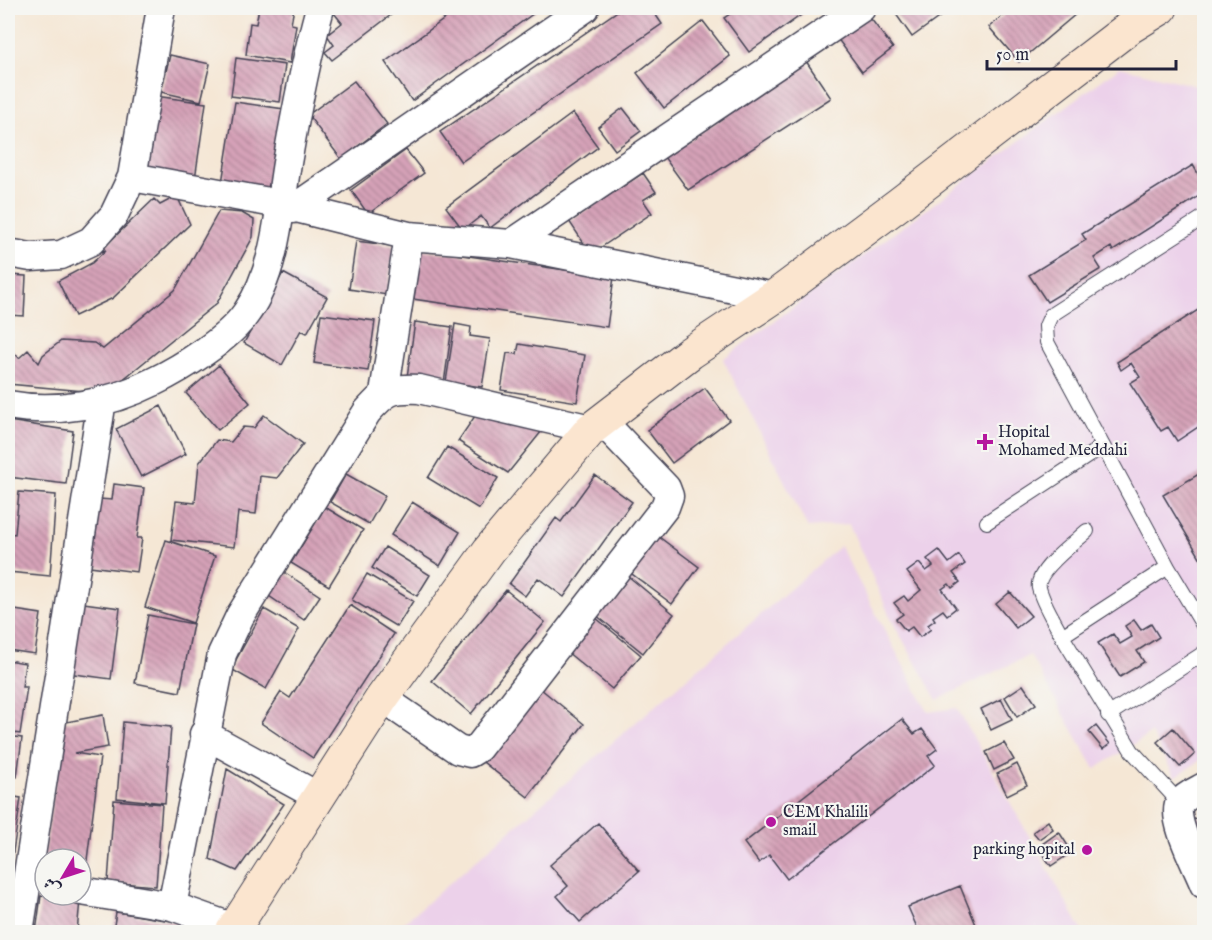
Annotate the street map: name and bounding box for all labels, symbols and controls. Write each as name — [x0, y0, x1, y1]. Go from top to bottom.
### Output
scale bar — [987, 33, 1176, 71]
text: 50 m — [996, 44, 1029, 67]
place label: Hopital Mohamed Meddahi — [998, 423, 1128, 461]
marker: Hopital Mohamed Meddahi — [976, 433, 994, 451]
place label: CEM Khalili smail — [783, 803, 868, 841]
marker: CEM Khalili smail — [764, 815, 778, 829]
place label: parking hopital — [973, 840, 1076, 860]
marker: parking hopital — [1080, 843, 1094, 857]
north arrow — [33, 847, 93, 907]
text: ش — [40, 873, 66, 898]

